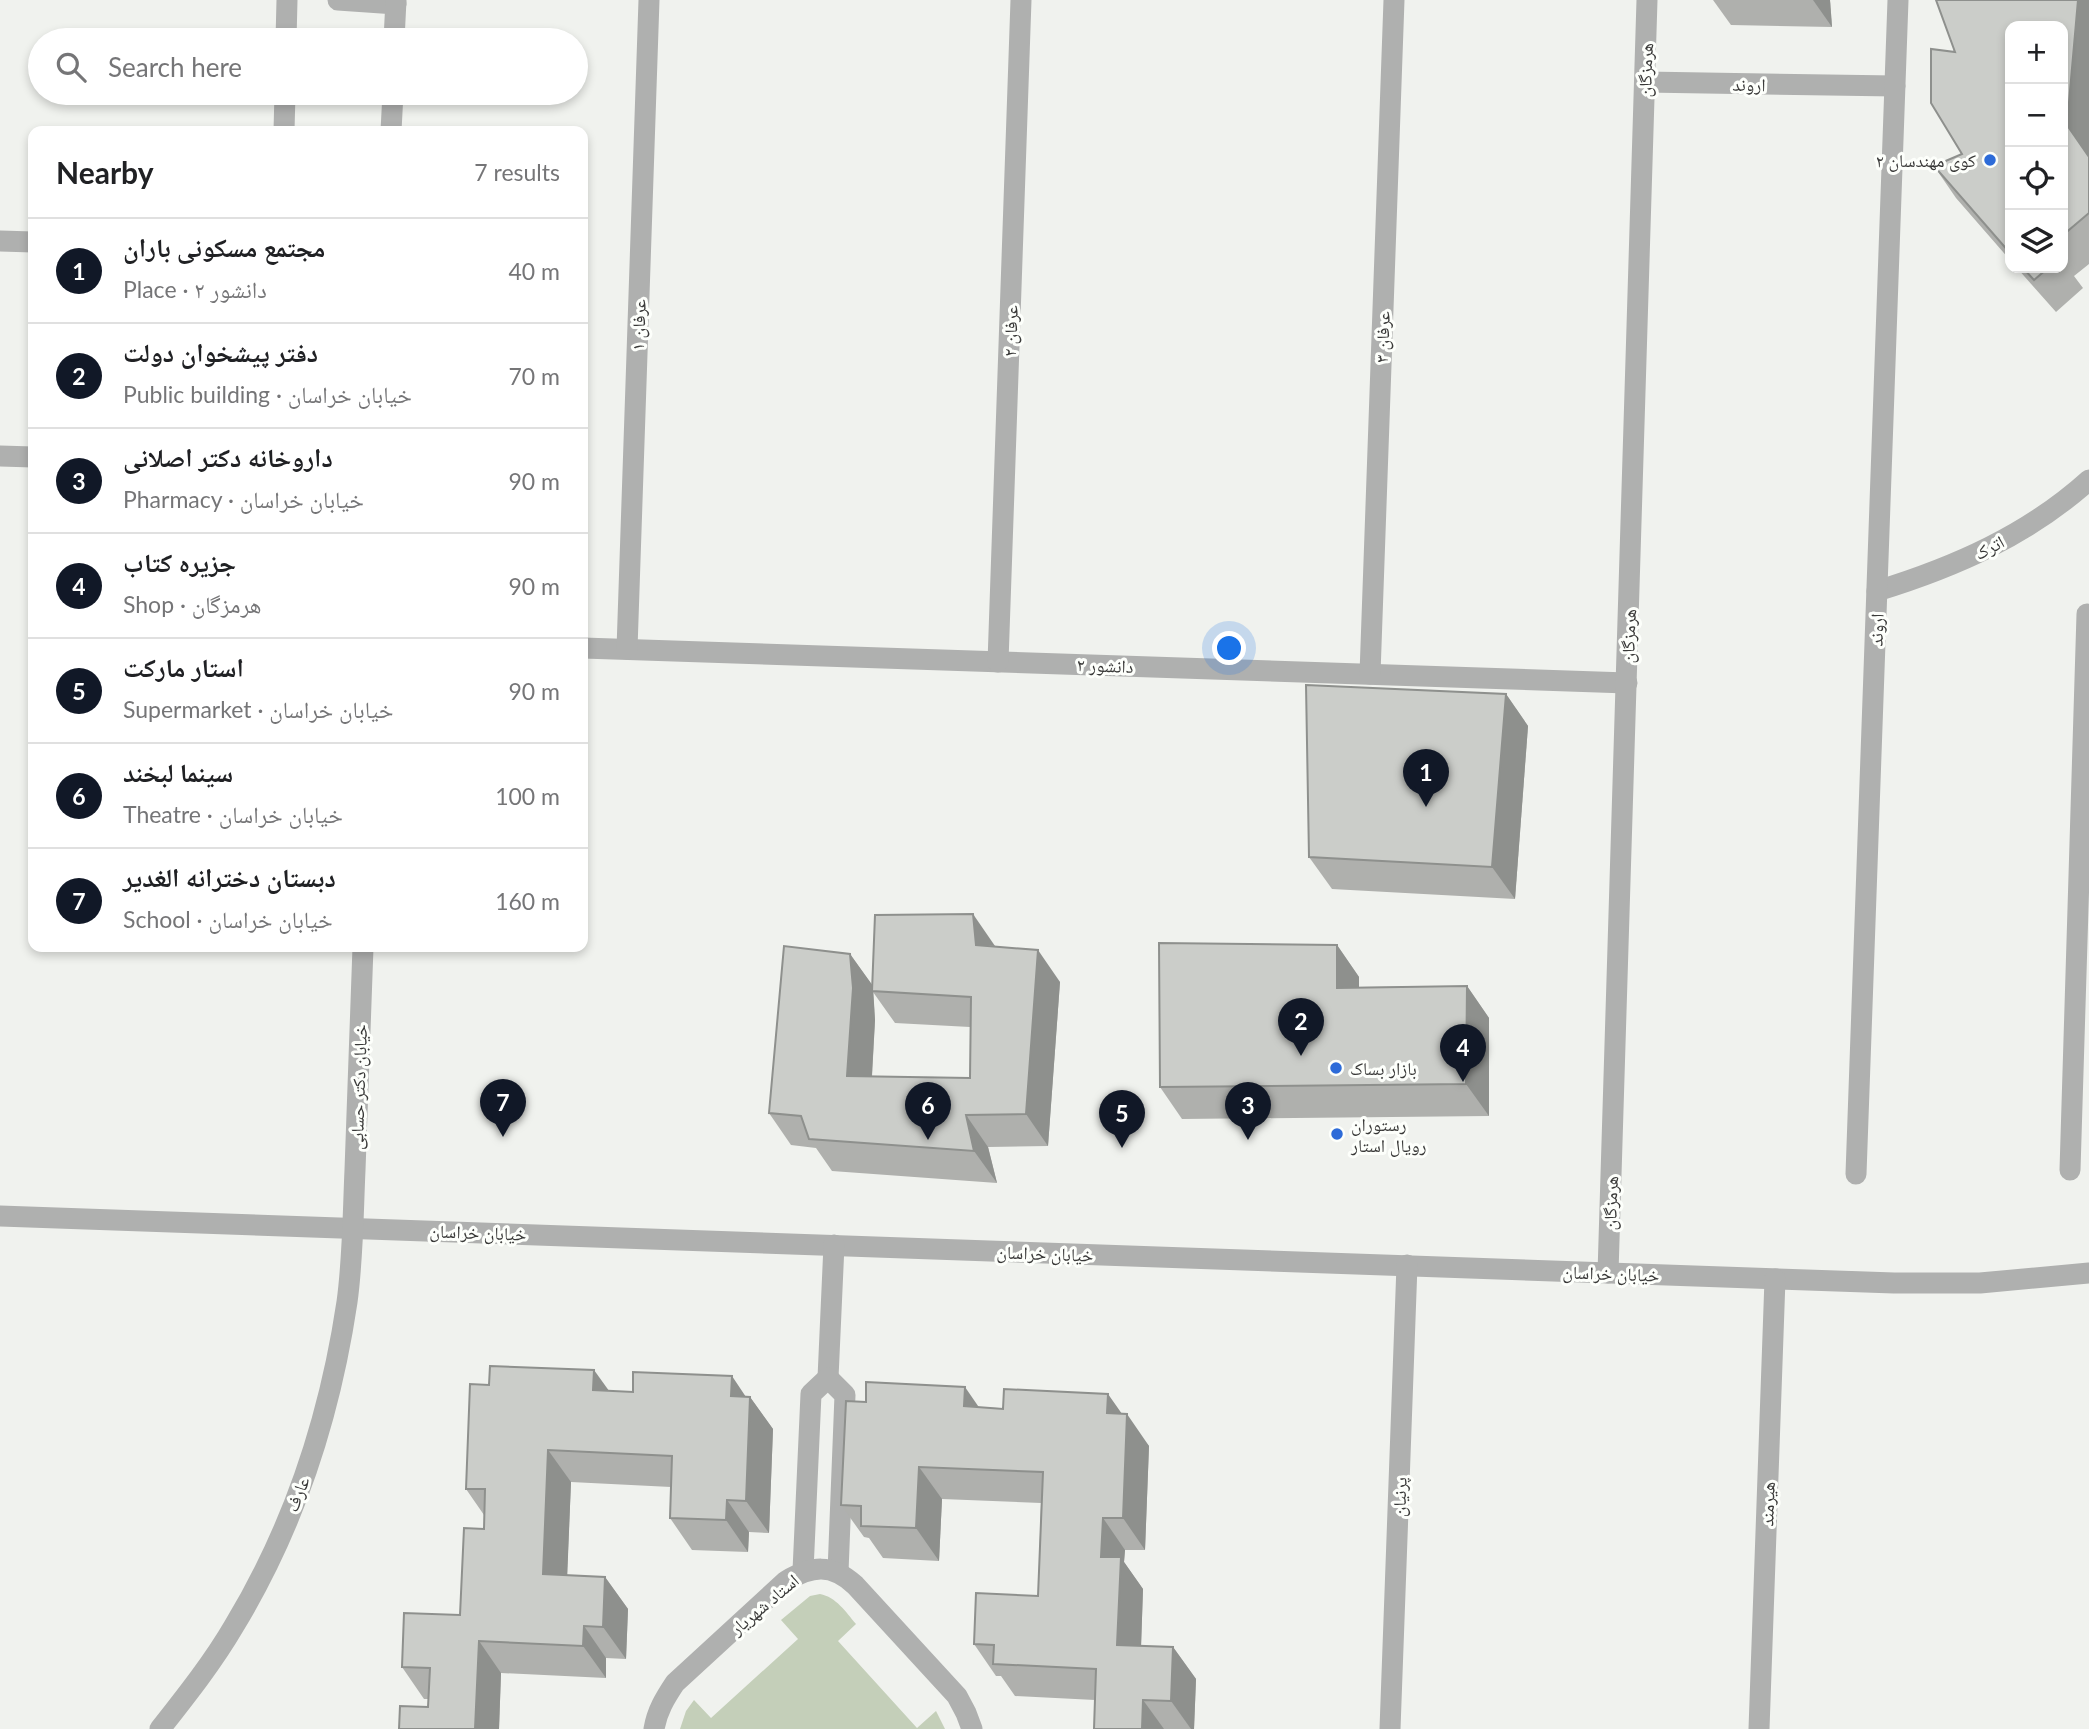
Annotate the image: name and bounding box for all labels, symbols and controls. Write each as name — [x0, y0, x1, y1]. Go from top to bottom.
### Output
map controls — [2005, 21, 2068, 273]
button: + — [2005, 21, 2068, 84]
search box — [28, 28, 588, 105]
street label: هرمزگان — [1633, 42, 1658, 98]
icon: search — [52, 48, 90, 86]
text: Search here — [108, 51, 242, 83]
street label: اروند — [1732, 73, 1766, 95]
button: − — [2005, 84, 2068, 147]
button: locate — [2005, 147, 2068, 210]
place label: کوی مهندسان ۲ — [1876, 149, 1977, 172]
marker: کوی مهندسان ۲ — [1982, 152, 1998, 168]
text: Nearby — [56, 154, 154, 190]
text: 7 results — [474, 158, 560, 186]
button: layers — [2005, 210, 2068, 273]
text: مجتمع مسکونی باران — [123, 231, 325, 263]
text: 1 — [72, 257, 86, 285]
text: 40 m — [509, 257, 560, 285]
text: Place · دانشور ۲ — [123, 275, 267, 303]
street label: عرفان ۱ — [626, 299, 651, 351]
street label: عرفان ۲ — [998, 305, 1023, 357]
street label: عرفان ۳ — [1370, 311, 1395, 363]
text: دفتر پیشخوان دولت — [123, 336, 318, 368]
text: 2 — [72, 362, 86, 390]
text: 70 m — [509, 362, 560, 390]
text: Public building · خیابان خراسان — [123, 380, 412, 408]
text: داروخانه دکتر اصلانی — [123, 441, 333, 473]
text: 3 — [72, 467, 86, 495]
text: 90 m — [509, 467, 560, 495]
text: Pharmacy · خیابان خراسان — [123, 485, 364, 513]
street label: اترک — [1970, 530, 2008, 564]
text: جزیره کتاب — [123, 546, 236, 578]
text: 4 — [72, 572, 86, 600]
text: 90 m — [509, 572, 560, 600]
text: Shop · هرمزگان — [123, 590, 261, 618]
street label: هرمزگان — [1616, 608, 1641, 664]
street label: اروند — [1864, 613, 1888, 647]
your location — [1212, 631, 1246, 665]
text: استار مارکت — [123, 651, 244, 683]
street label: دانشور ۲ — [1076, 653, 1134, 677]
text: 5 — [72, 677, 86, 705]
text: 90 m — [509, 677, 560, 705]
text: Supermarket · خیابان خراسان — [123, 695, 393, 723]
pin: 1 — [1403, 749, 1449, 807]
text: سینما لبخند — [123, 756, 233, 788]
text: 6 — [72, 782, 86, 810]
text: 100 m — [495, 782, 560, 810]
text: Theatre · خیابان خراسان — [123, 800, 343, 828]
text: دبستان دخترانه الغدیر — [123, 861, 336, 893]
text: 7 — [72, 887, 86, 915]
text: 160 m — [495, 887, 560, 915]
text: School · خیابان خراسان — [123, 905, 333, 933]
pin: 2 — [1278, 998, 1324, 1056]
street label: خیابان دکتر حسابی — [345, 1024, 372, 1150]
pin: 4 — [1440, 1024, 1486, 1082]
place label: بازار بساک — [1350, 1057, 1417, 1080]
marker: بازار بساک — [1328, 1060, 1344, 1076]
pin: 7 — [480, 1079, 526, 1137]
pin: 6 — [905, 1082, 951, 1140]
pin: 3 — [1225, 1082, 1271, 1140]
pin: 5 — [1099, 1090, 1145, 1148]
place label: رستوران رویال استار — [1350, 1113, 1427, 1157]
marker: رستوران رویال استار — [1329, 1126, 1345, 1142]
street label: هرمزگان — [1598, 1175, 1623, 1231]
street label: خیابان خراسان — [429, 1219, 527, 1246]
street label: خیابان خراسان — [996, 1240, 1094, 1267]
street label: خیابان خراسان — [1562, 1260, 1660, 1287]
street label: عارف — [280, 1473, 314, 1515]
street label: پرنیان — [1387, 1477, 1412, 1517]
street label: هیرمند — [1755, 1481, 1779, 1527]
street label: استاد شهریار — [724, 1569, 803, 1640]

